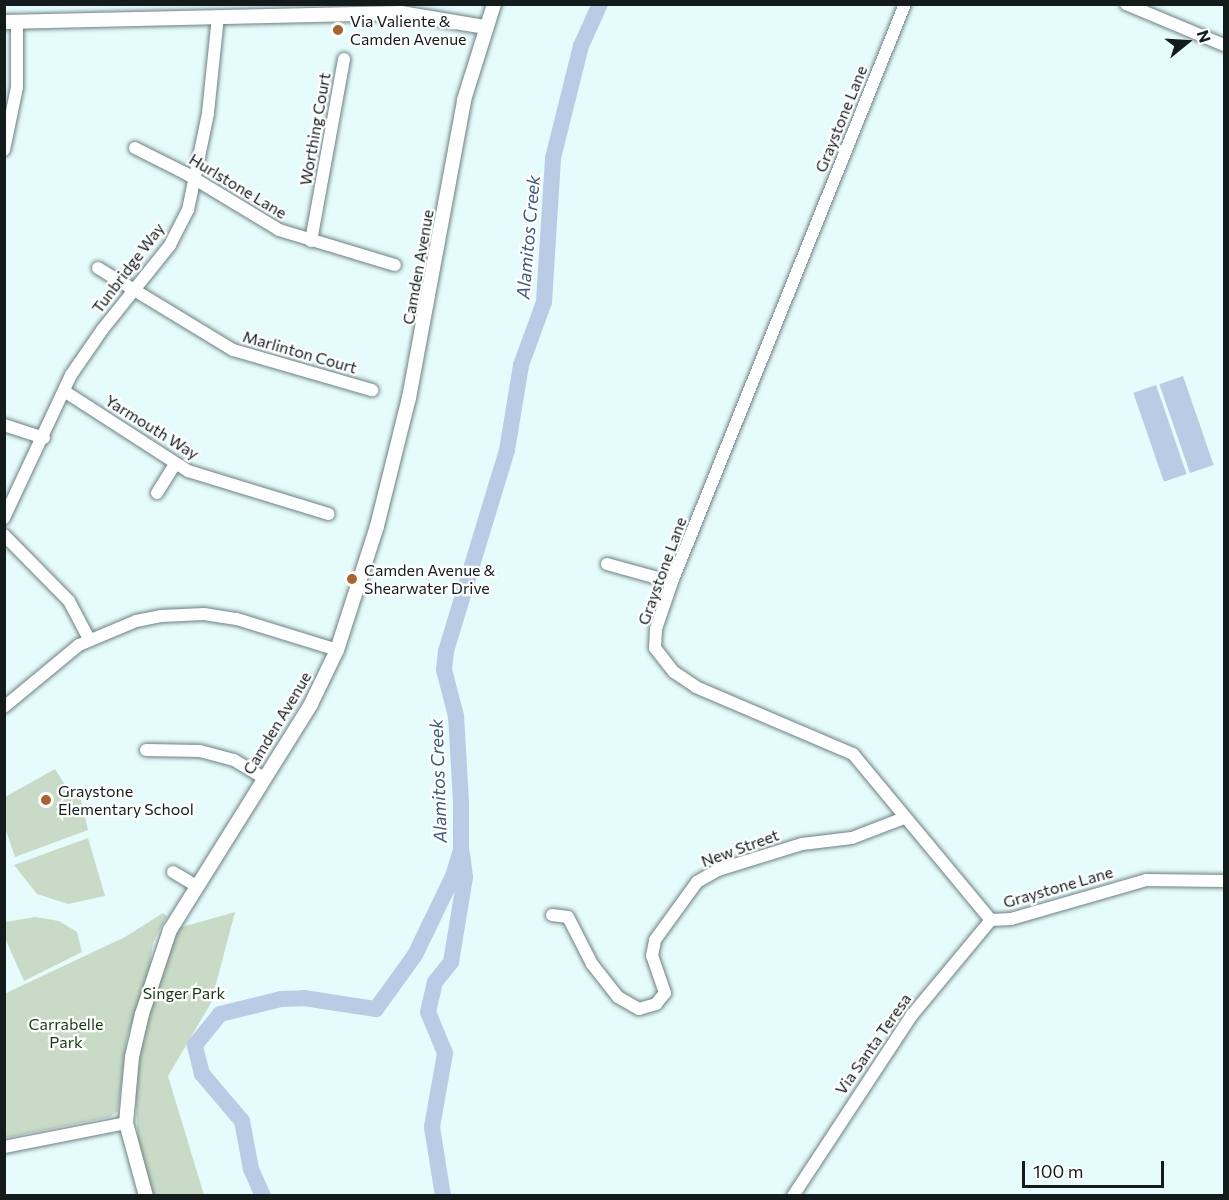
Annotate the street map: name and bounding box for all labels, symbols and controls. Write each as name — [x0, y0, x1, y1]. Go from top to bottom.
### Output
place label: Via Valiente & Camden Avenue — [350, 11, 467, 49]
north arrow — [1157, 12, 1217, 72]
marker: Via Valiente & Camden Avenue — [331, 23, 345, 37]
text: N — [1194, 28, 1215, 45]
street label: Graystone Lane — [811, 63, 871, 175]
street label: Worthing Court — [296, 71, 334, 187]
street label: Hurlstone Lane — [186, 149, 290, 223]
water label: Alamitos Creek — [512, 174, 544, 300]
street label: Camden Avenue — [398, 208, 438, 326]
street label: Tunbridge Way — [88, 219, 168, 317]
street label: Marlinton Court — [241, 327, 359, 377]
street label: Yarmouth Way — [102, 391, 202, 463]
street label: Graystone Lane — [634, 514, 690, 628]
place label: Camden Avenue & Shearwater Drive — [364, 560, 495, 598]
marker: Camden Avenue & Shearwater Drive — [345, 572, 359, 586]
street label: Camden Avenue — [239, 668, 315, 778]
water label: Alamitos Creek — [425, 719, 451, 843]
place label: Graystone Elementary School — [58, 781, 194, 819]
marker: Graystone Elementary School — [39, 793, 53, 807]
street label: New Street — [698, 825, 782, 871]
street label: Graystone Lane — [1001, 862, 1115, 912]
park label: Singer Park — [143, 983, 225, 1003]
street label: Via Santa Teresa — [831, 990, 915, 1098]
park label: Carrabelle Park — [29, 1014, 103, 1052]
scale bar — [1025, 1149, 1168, 1187]
text: 100 m — [1033, 1160, 1083, 1182]

